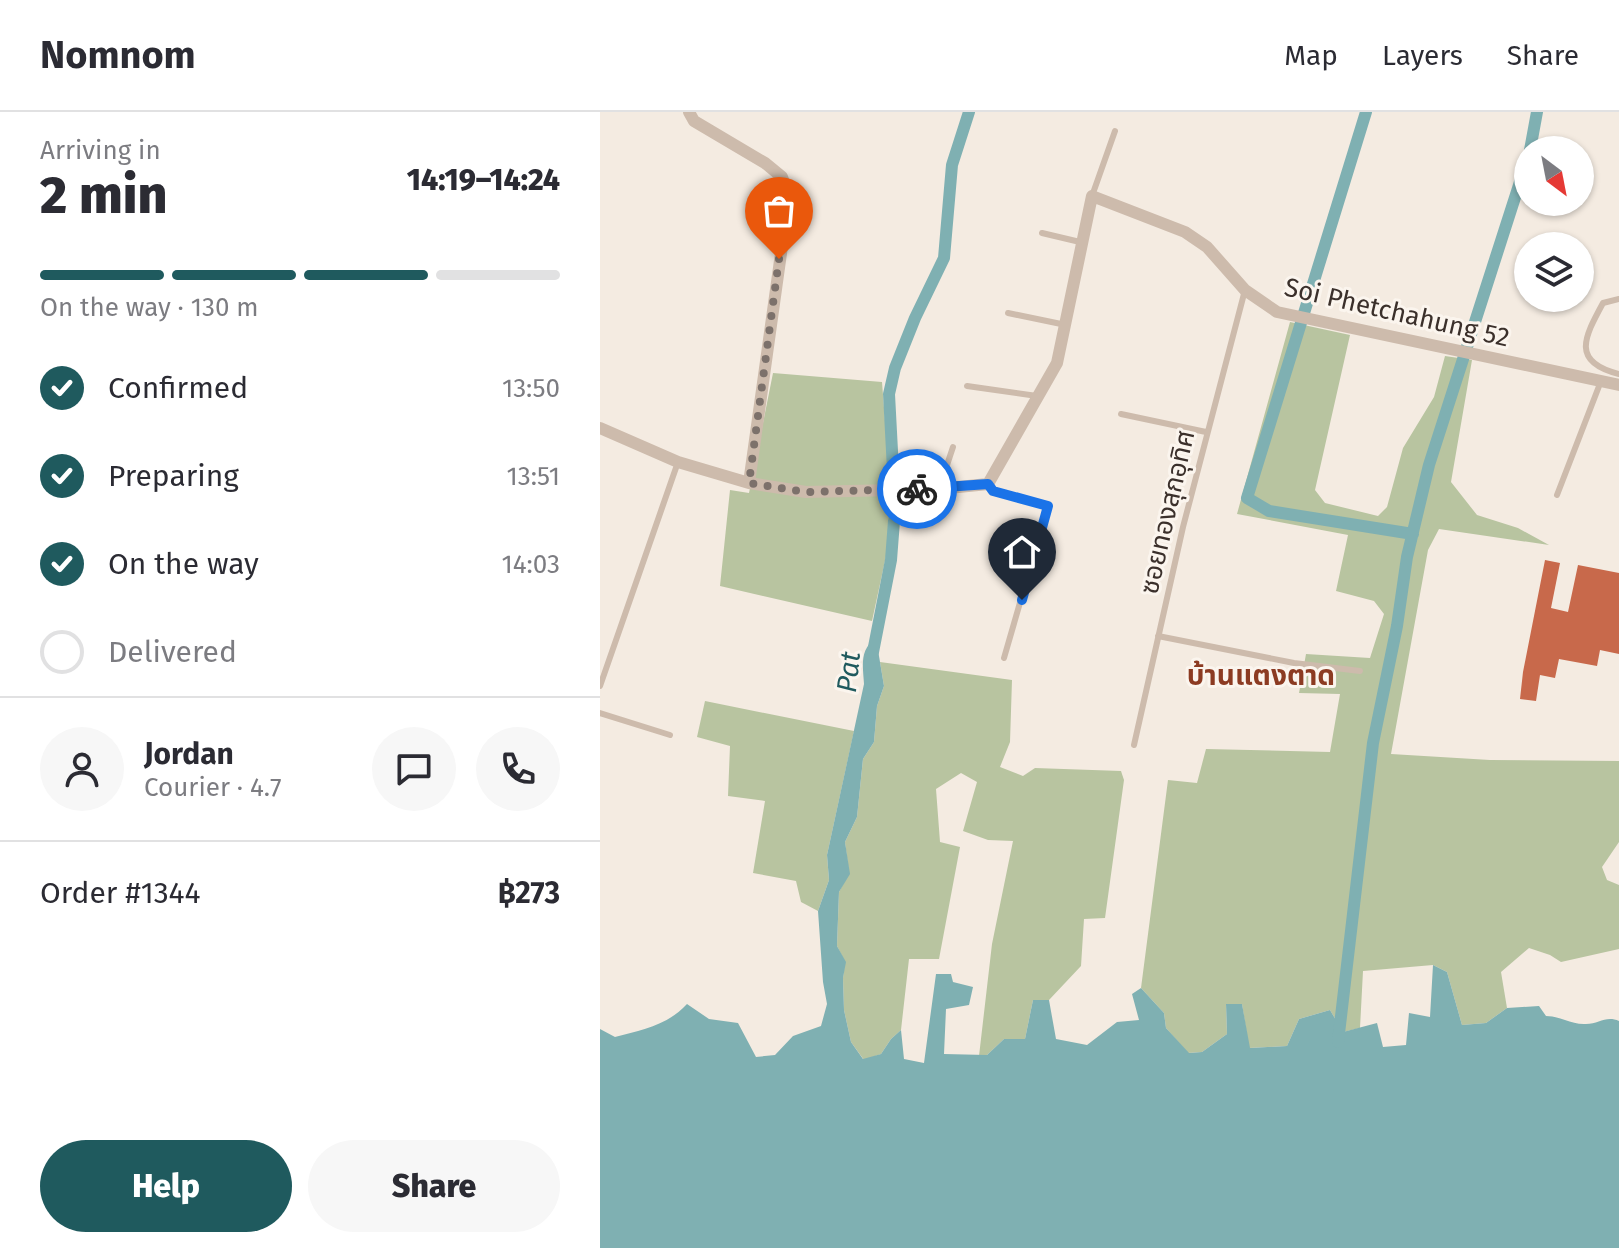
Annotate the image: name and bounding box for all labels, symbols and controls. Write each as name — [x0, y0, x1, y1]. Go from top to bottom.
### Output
text: Nomnom — [40, 32, 196, 78]
text: Map — [1284, 39, 1338, 72]
text: Layers — [1382, 39, 1463, 72]
text: Share — [1507, 39, 1579, 72]
text: Arriving in — [40, 135, 161, 166]
north arrow — [1514, 136, 1594, 216]
map controls — [1514, 136, 1594, 312]
text: 14:19–14:24 — [407, 162, 560, 198]
text: 2 min — [40, 164, 167, 227]
pin — [745, 177, 813, 259]
icon: bag — [757, 189, 801, 233]
button: layers — [1514, 232, 1594, 312]
street label: Soi Phetchahung 52 — [1281, 272, 1512, 353]
text: On the way · 130 m — [40, 292, 259, 323]
icon: check — [40, 366, 84, 410]
text: Confirmed — [108, 370, 248, 406]
text: 13:50 — [502, 373, 560, 404]
street label: ซอยทองสุกอุทิศ — [1134, 427, 1201, 597]
courier — [877, 449, 957, 529]
icon: check — [40, 454, 84, 498]
text: Preparing — [108, 458, 239, 494]
text: 13:51 — [506, 461, 560, 492]
icon: bike — [895, 467, 939, 511]
pin — [988, 518, 1056, 600]
icon: home — [1000, 530, 1044, 574]
icon: check — [40, 542, 84, 586]
text: On the way — [108, 546, 259, 582]
text: 14:03 — [501, 549, 560, 580]
text: Delivered — [108, 634, 237, 670]
water label: Pat — [830, 650, 867, 694]
district label: บ้านแตงตาด — [1187, 659, 1335, 692]
button: person — [40, 727, 124, 811]
button: chat — [372, 727, 456, 811]
button: phone — [476, 727, 560, 811]
text: Jordan — [144, 736, 234, 772]
text: Courier · 4.7 — [144, 772, 282, 803]
text: Order #1344 — [40, 875, 201, 911]
text: ฿273 — [498, 875, 560, 911]
button: Help — [40, 1140, 292, 1232]
button: Share — [308, 1140, 560, 1232]

